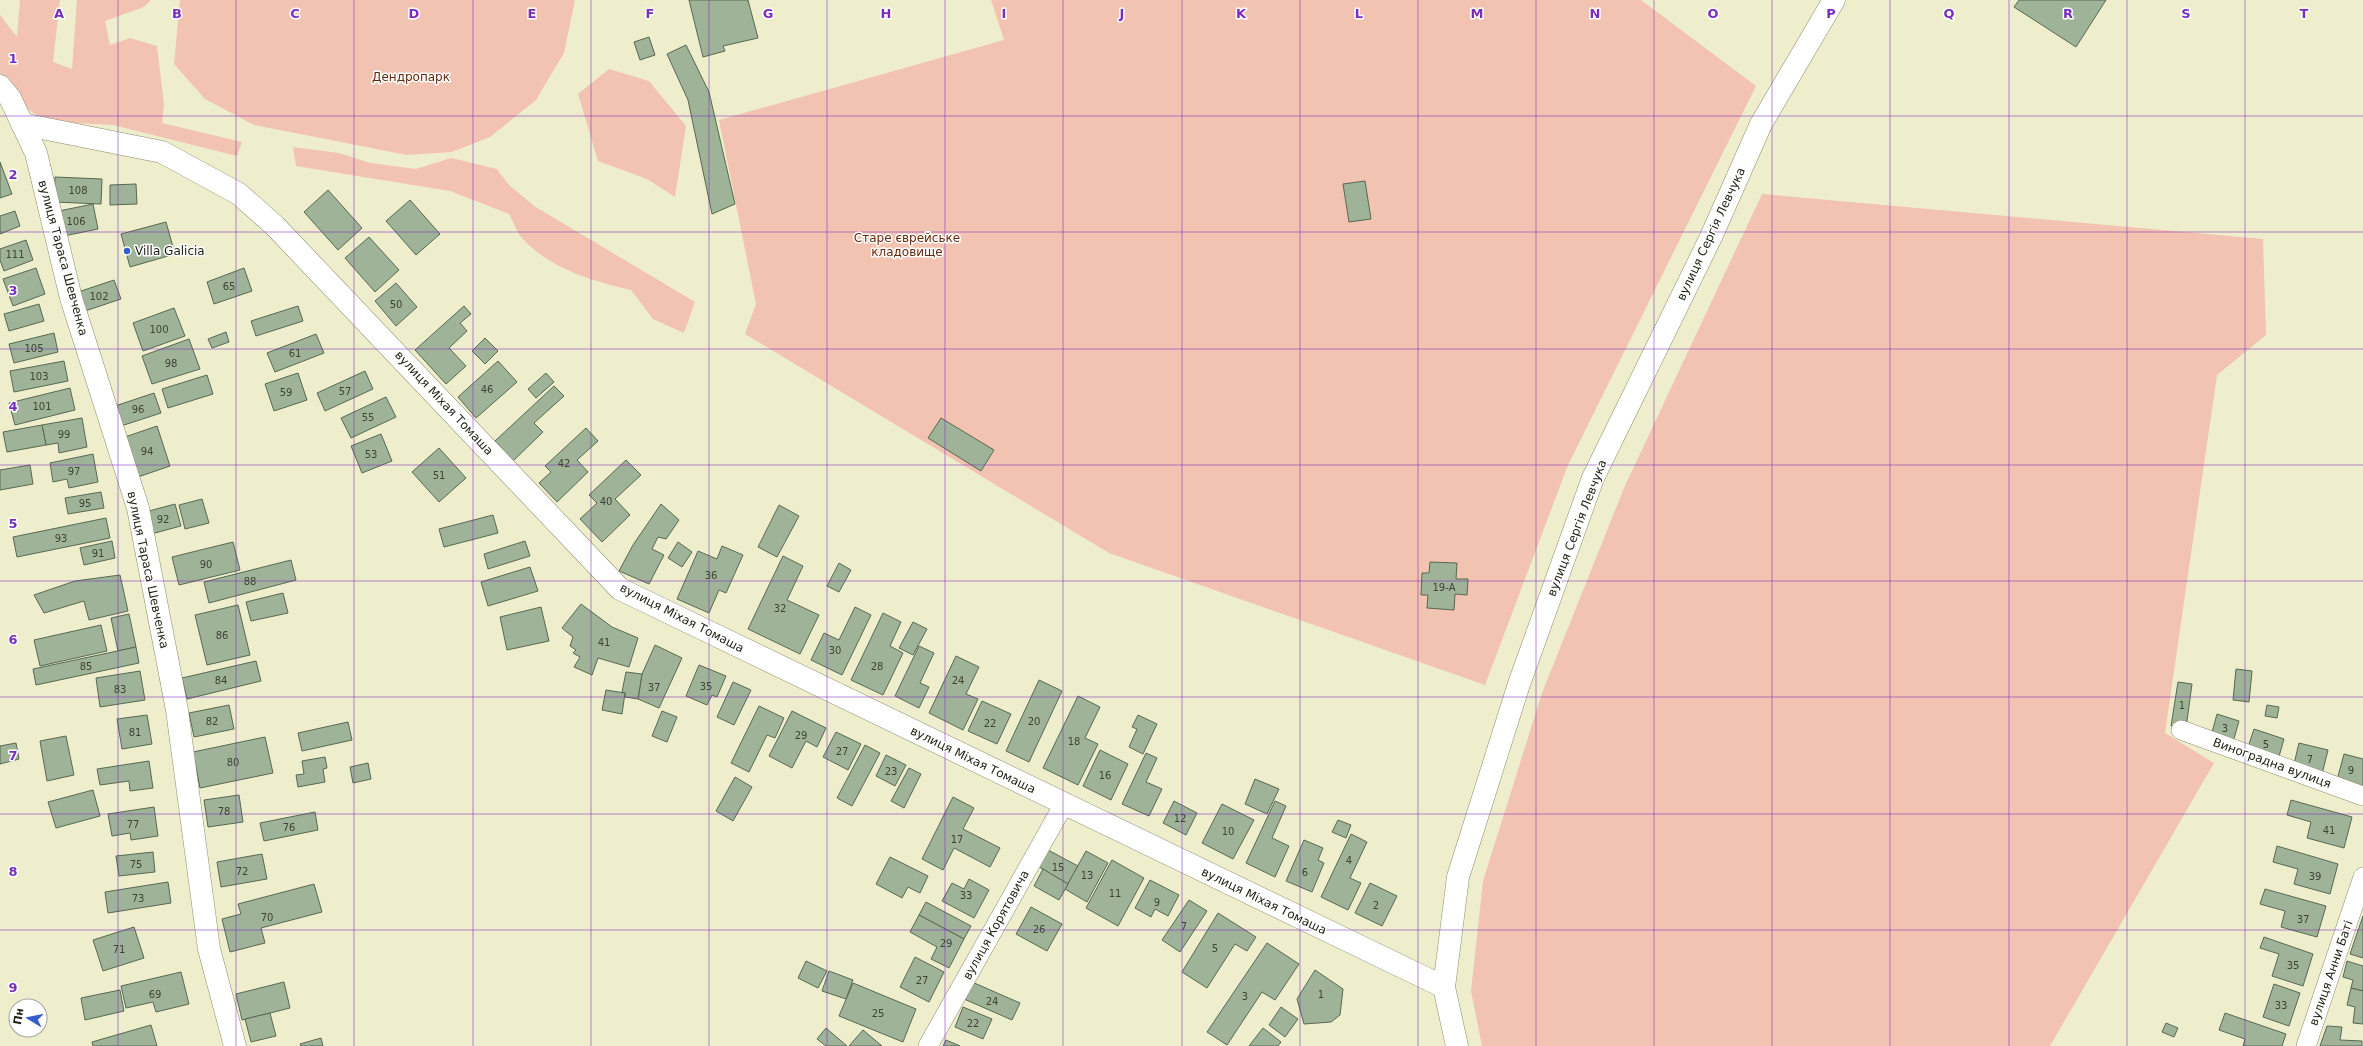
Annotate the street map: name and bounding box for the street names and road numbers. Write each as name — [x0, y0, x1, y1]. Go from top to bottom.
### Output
street label: вулиця Сергія Левчука — [1674, 165, 1748, 303]
street label: вулиця Тараса Шевченка — [35, 179, 91, 337]
street label: вулиця Міхая Томаша — [392, 348, 496, 458]
street label: вулиця Сергія Левчука — [1544, 458, 1610, 598]
street label: вулиця Тараса Шевченка — [124, 490, 172, 650]
street label: вулиця Міхая Томаша — [618, 581, 746, 655]
street label: вулиця Міхая Томаша — [908, 724, 1038, 796]
street label: Виноградна вулиця — [2211, 735, 2333, 791]
street label: вулиця Міхая Томаша — [1199, 865, 1329, 937]
street label: вулиця Корятовича — [960, 868, 1032, 982]
street label: вулиця Анни Баті — [2306, 919, 2356, 1027]

